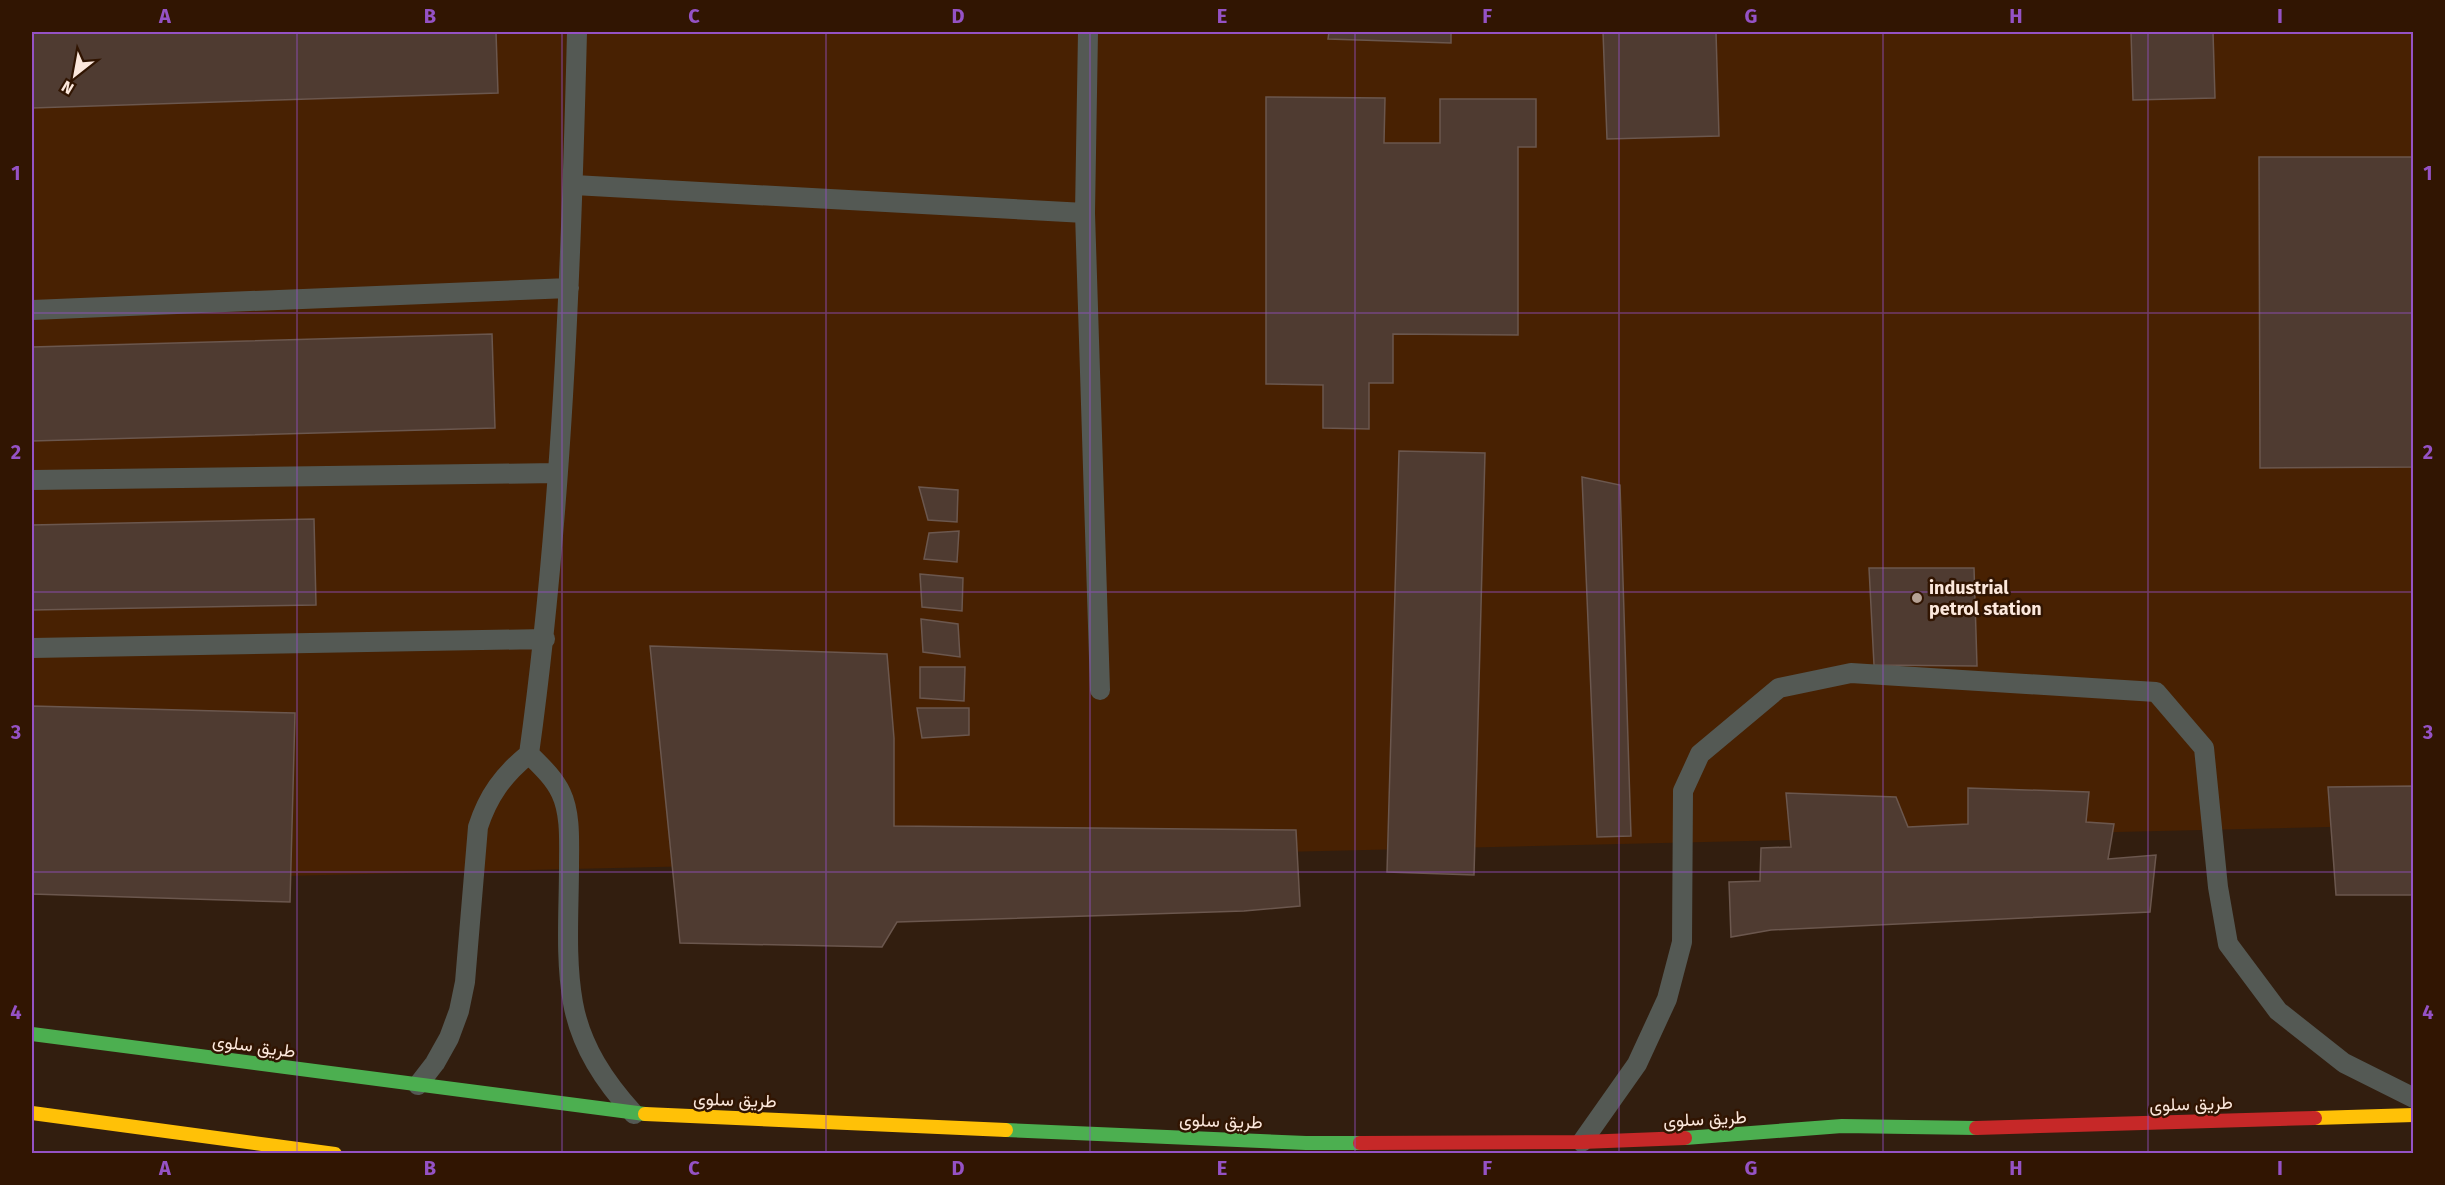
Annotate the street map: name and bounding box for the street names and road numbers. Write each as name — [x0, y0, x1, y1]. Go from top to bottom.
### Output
street label: طريق سلوى — [211, 1029, 297, 1063]
street label: طريق سلوى — [693, 1088, 777, 1112]
street label: طريق سلوى — [2149, 1092, 2233, 1116]
street label: طريق سلوى — [1663, 1106, 1747, 1132]
street label: طريق سلوى — [1179, 1109, 1263, 1133]

